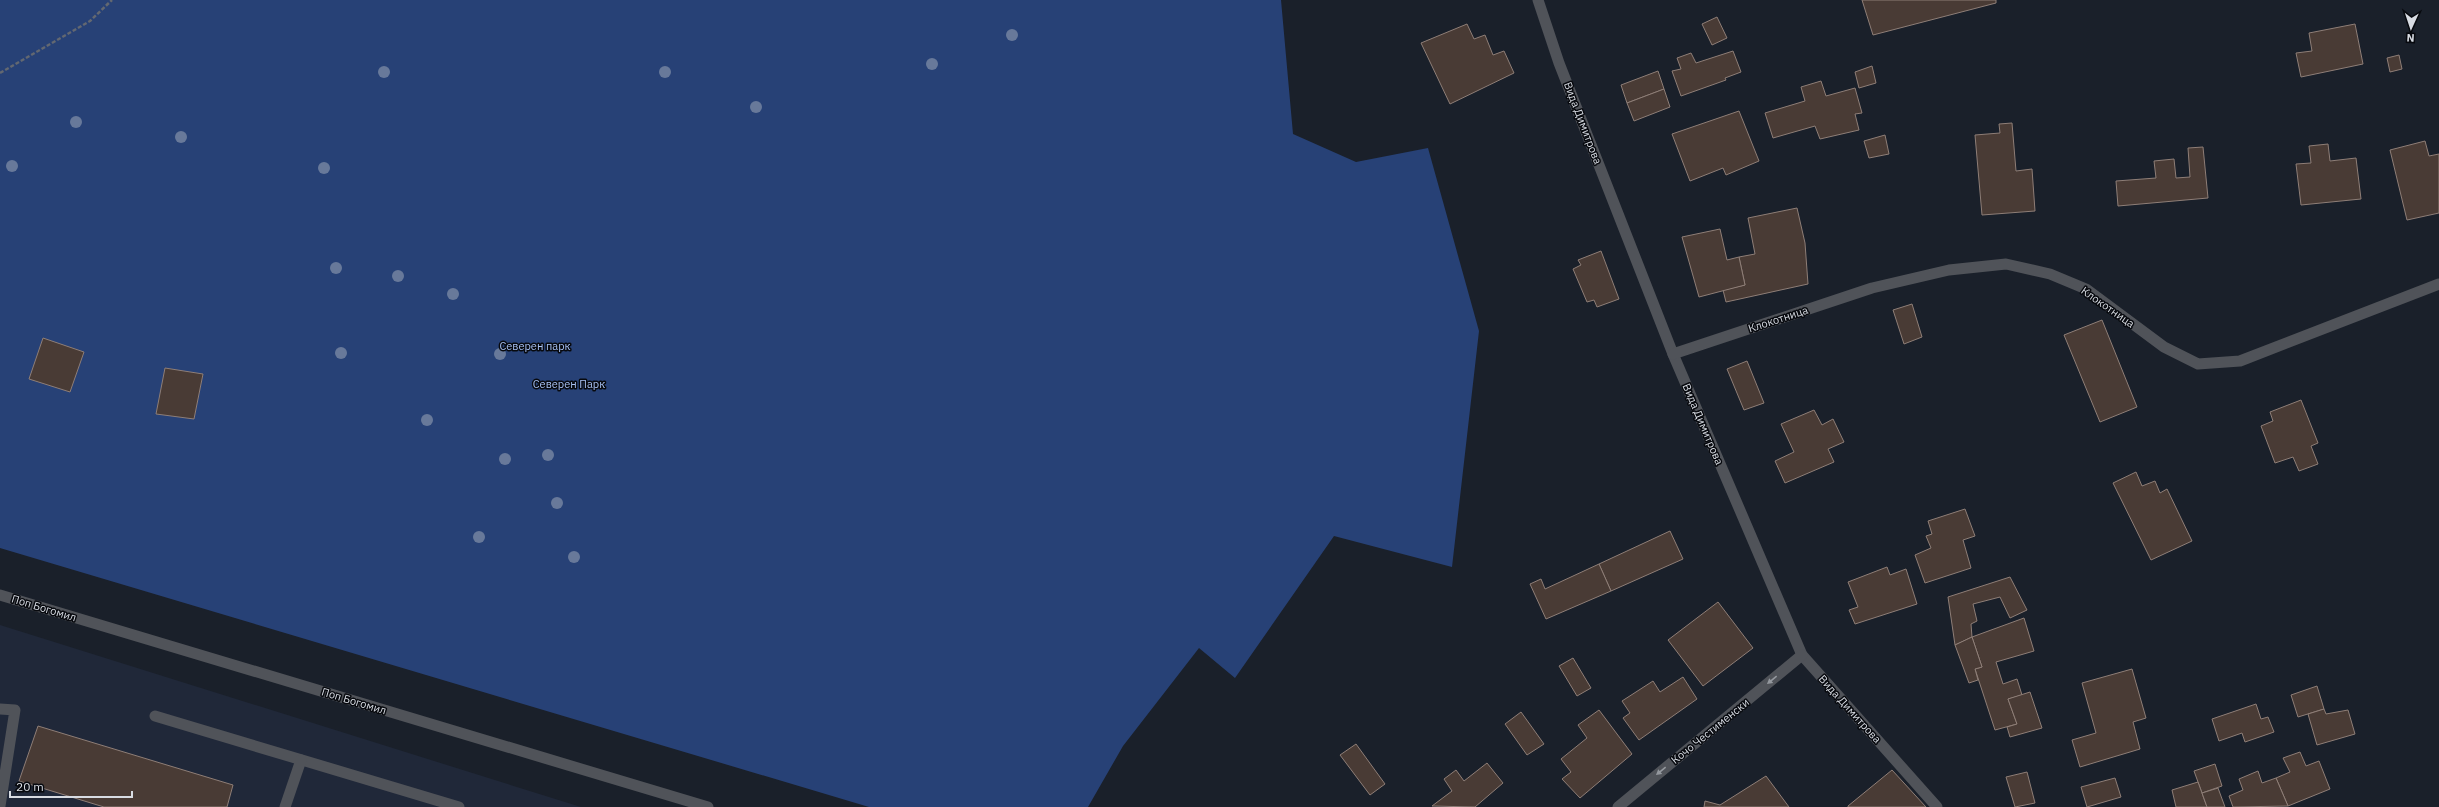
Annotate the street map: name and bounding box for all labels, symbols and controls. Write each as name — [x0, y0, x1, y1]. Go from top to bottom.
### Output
north arrow — [2391, 8, 2431, 48]
text: N — [2406, 31, 2415, 45]
street label: Вида Димитрова — [1561, 80, 1605, 166]
street label: Клокотница — [2079, 283, 2138, 331]
street label: Клокотница — [1746, 303, 1810, 335]
park label: Северен парк — [499, 339, 571, 353]
park label: Северен Парк — [533, 377, 605, 391]
street label: Вида Димитрова — [1680, 381, 1726, 467]
street label: Поп Богомил — [10, 592, 78, 624]
street label: Вида Димитрова — [1816, 672, 1884, 746]
one-way arrow — [1767, 675, 1778, 684]
street label: Поп Богомил — [320, 685, 388, 717]
street label: Кочо Честименски — [1668, 695, 1752, 767]
one-way arrow — [1656, 767, 1667, 776]
scale bar — [10, 773, 132, 799]
text: 20 m — [16, 779, 44, 794]

